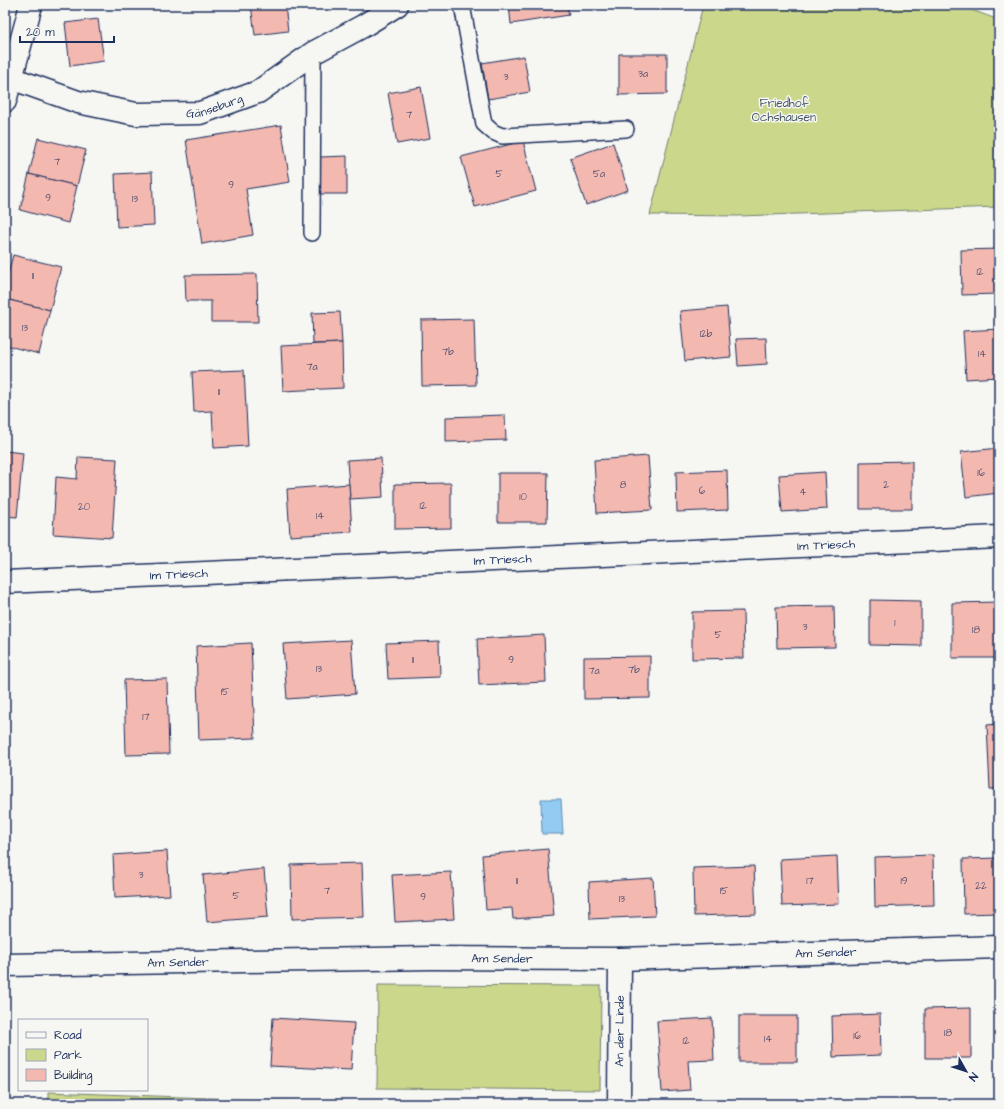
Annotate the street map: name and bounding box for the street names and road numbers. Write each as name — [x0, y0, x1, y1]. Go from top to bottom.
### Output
street label: Gänseburg — [186, 90, 245, 122]
street label: Im Triesch — [797, 535, 856, 555]
street label: Im Triesch — [473, 550, 532, 569]
street label: Im Triesch — [149, 564, 208, 584]
street label: Am Sender — [795, 943, 857, 962]
street label: Am Sender — [471, 950, 533, 967]
street label: Am Sender — [147, 953, 209, 971]
street label: An der Linde — [611, 995, 628, 1067]

